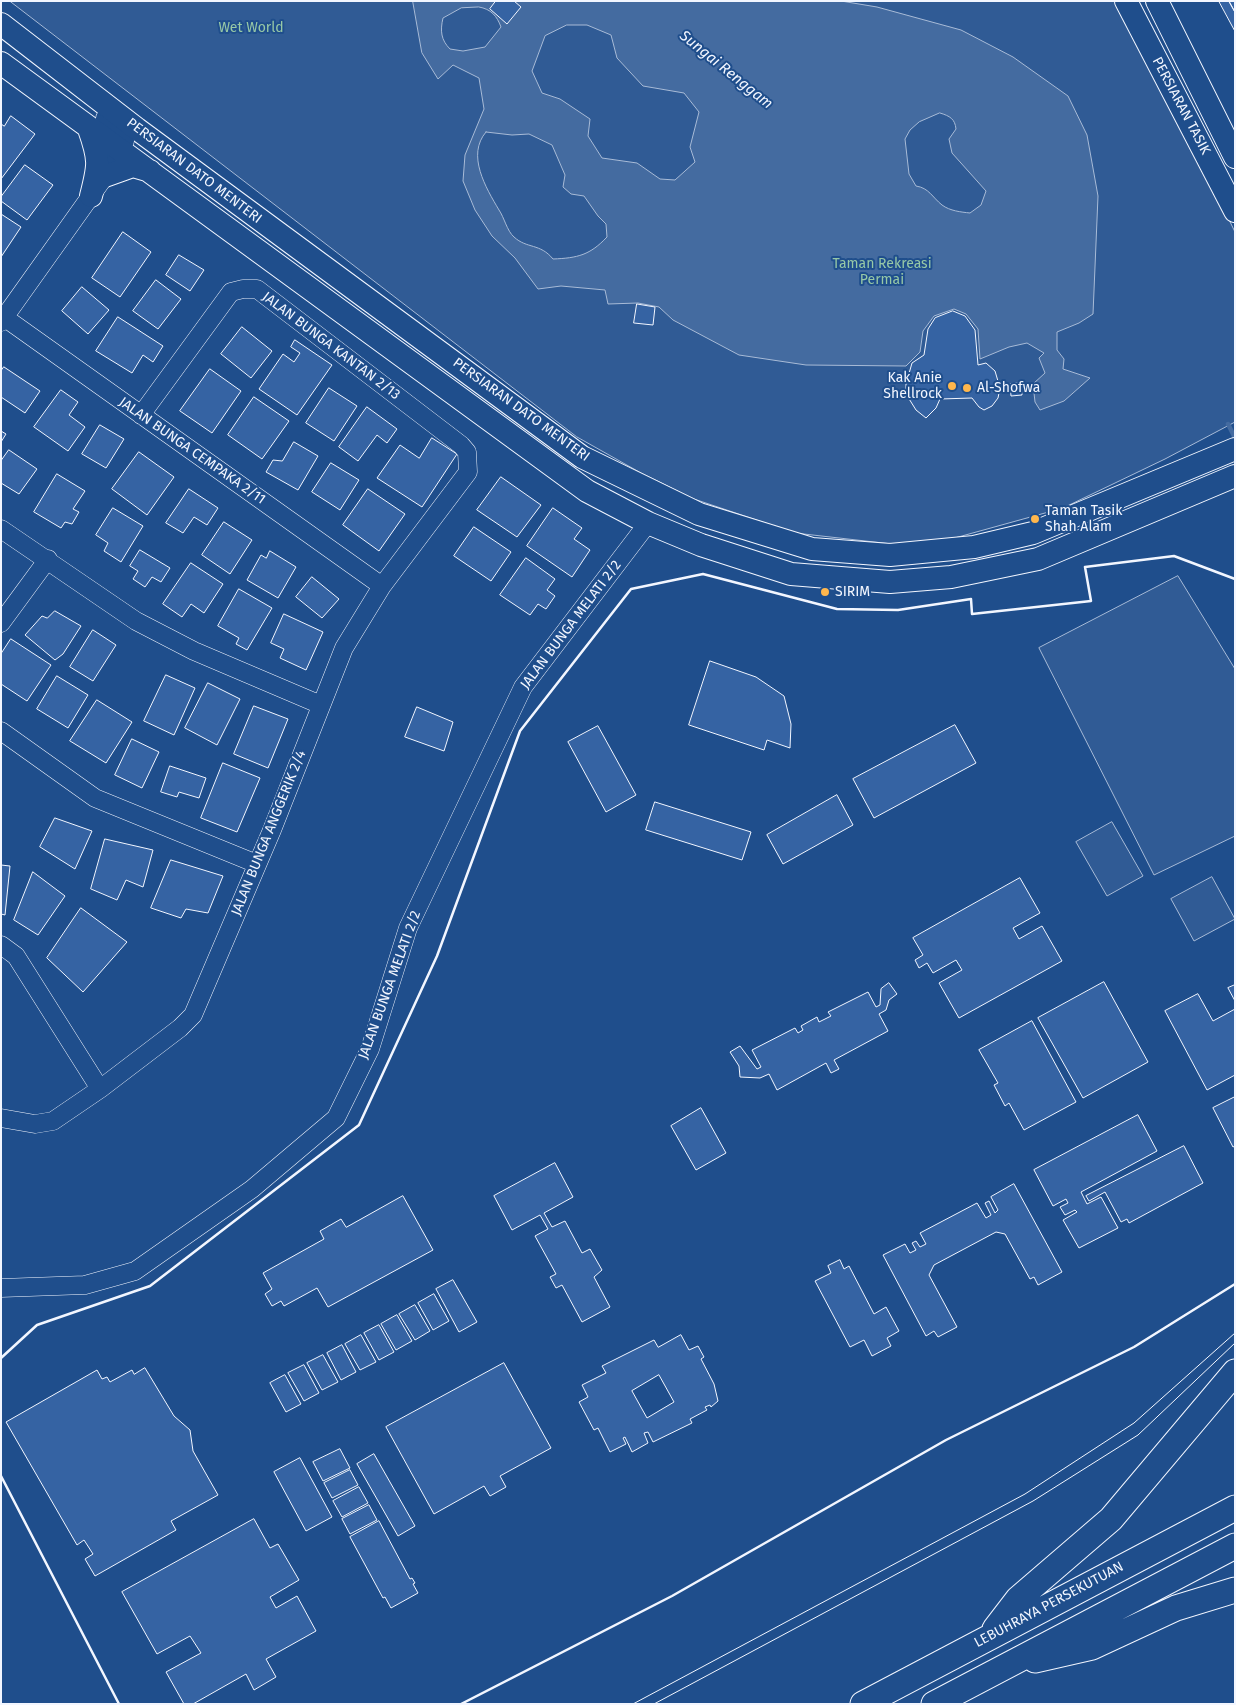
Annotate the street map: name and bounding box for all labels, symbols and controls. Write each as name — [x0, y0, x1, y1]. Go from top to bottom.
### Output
park label: Wet World — [218, 20, 284, 36]
water label: Sungai Renggam — [676, 27, 776, 113]
street label: PERSIARAN TASIK — [1148, 54, 1214, 158]
street label: PERSIARAN DATO MENTERI — [123, 115, 265, 227]
park label: Taman Rekreasi Permai — [832, 256, 932, 288]
street label: JALAN BUNGA KANTAN 2/13 — [259, 289, 403, 403]
street label: PERSIARAN DATO MENTERI — [449, 355, 593, 465]
place label: Kak Anie Shellrock — [883, 370, 942, 402]
marker: Kak Anie Shellrock — [946, 380, 958, 392]
place label: Al-Shofwa — [977, 380, 1040, 396]
marker: Al-Shofwa — [961, 382, 973, 394]
street label: JALAN BUNGA CEMPAKA 2/11 — [115, 394, 269, 508]
place label: Taman Tasik Shah Alam — [1045, 503, 1122, 536]
marker: Taman Tasik Shah Alam — [1029, 513, 1041, 525]
street label: JALAN BUNGA MELATI 2/2 — [517, 557, 625, 693]
place label: SIRIM — [835, 584, 870, 600]
marker: SIRIM — [819, 586, 831, 598]
street label: JALAN BUNGA ANGGERIK 2/4 — [228, 748, 310, 918]
street label: JALAN BUNGA MELATI 2/2 — [355, 908, 425, 1062]
street label: LEBUHRAYA PERSEKUTUAN — [971, 1558, 1127, 1652]

